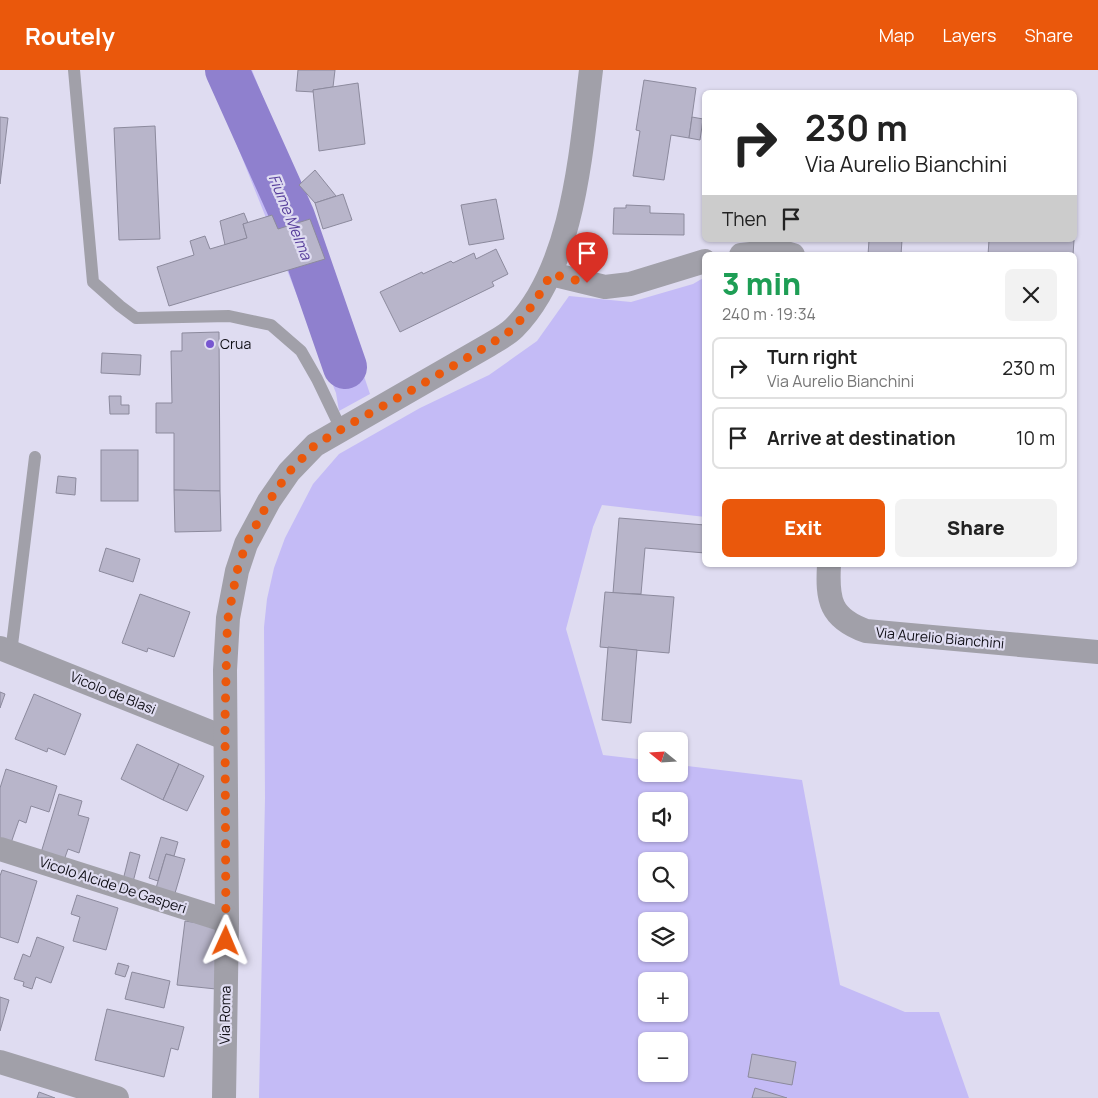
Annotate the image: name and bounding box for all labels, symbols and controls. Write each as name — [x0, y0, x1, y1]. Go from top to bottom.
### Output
text: Routely — [25, 19, 115, 52]
text: Map — [879, 23, 914, 47]
text: Layers — [942, 23, 996, 47]
text: Share — [1024, 23, 1073, 47]
text: 230 m — [805, 104, 908, 152]
icon: right — [722, 110, 787, 175]
text: Via Aurelio Bianchini — [805, 149, 1007, 179]
water label: Fiume Melma — [264, 171, 317, 263]
icon: arrive — [777, 205, 805, 233]
text: Then — [722, 206, 767, 232]
pin — [566, 232, 608, 283]
icon: arrive — [573, 239, 601, 267]
text: 3 min — [722, 263, 801, 304]
button: close — [1005, 269, 1057, 321]
text: 240 m · 19:34 — [722, 303, 816, 325]
place label: Crua — [220, 334, 251, 353]
marker: Crua — [204, 338, 216, 350]
text: Turn right — [767, 344, 857, 370]
icon: right — [724, 354, 752, 382]
text: 230 m — [1002, 355, 1055, 381]
text: Via Aurelio Bianchini — [767, 370, 914, 392]
icon: arrive — [724, 424, 752, 452]
text: Arrive at destination — [767, 425, 956, 451]
text: 10 m — [1016, 425, 1055, 451]
button: Exit — [722, 499, 885, 557]
button: Share — [895, 499, 1057, 557]
street label: Via Aurelio Bianchini — [875, 622, 1005, 653]
street label: Vicolo de Blasi — [67, 667, 159, 718]
north arrow — [638, 732, 688, 782]
map controls — [638, 732, 688, 1082]
button: sound — [638, 792, 688, 842]
street label: Vicolo Alcide De Gasperi — [37, 852, 189, 917]
button: search — [638, 852, 688, 902]
button: layers — [638, 912, 688, 962]
position arrow — [199, 914, 251, 966]
button: + — [638, 972, 688, 1022]
street label: Via Roma — [214, 985, 235, 1045]
button: − — [638, 1032, 688, 1082]

